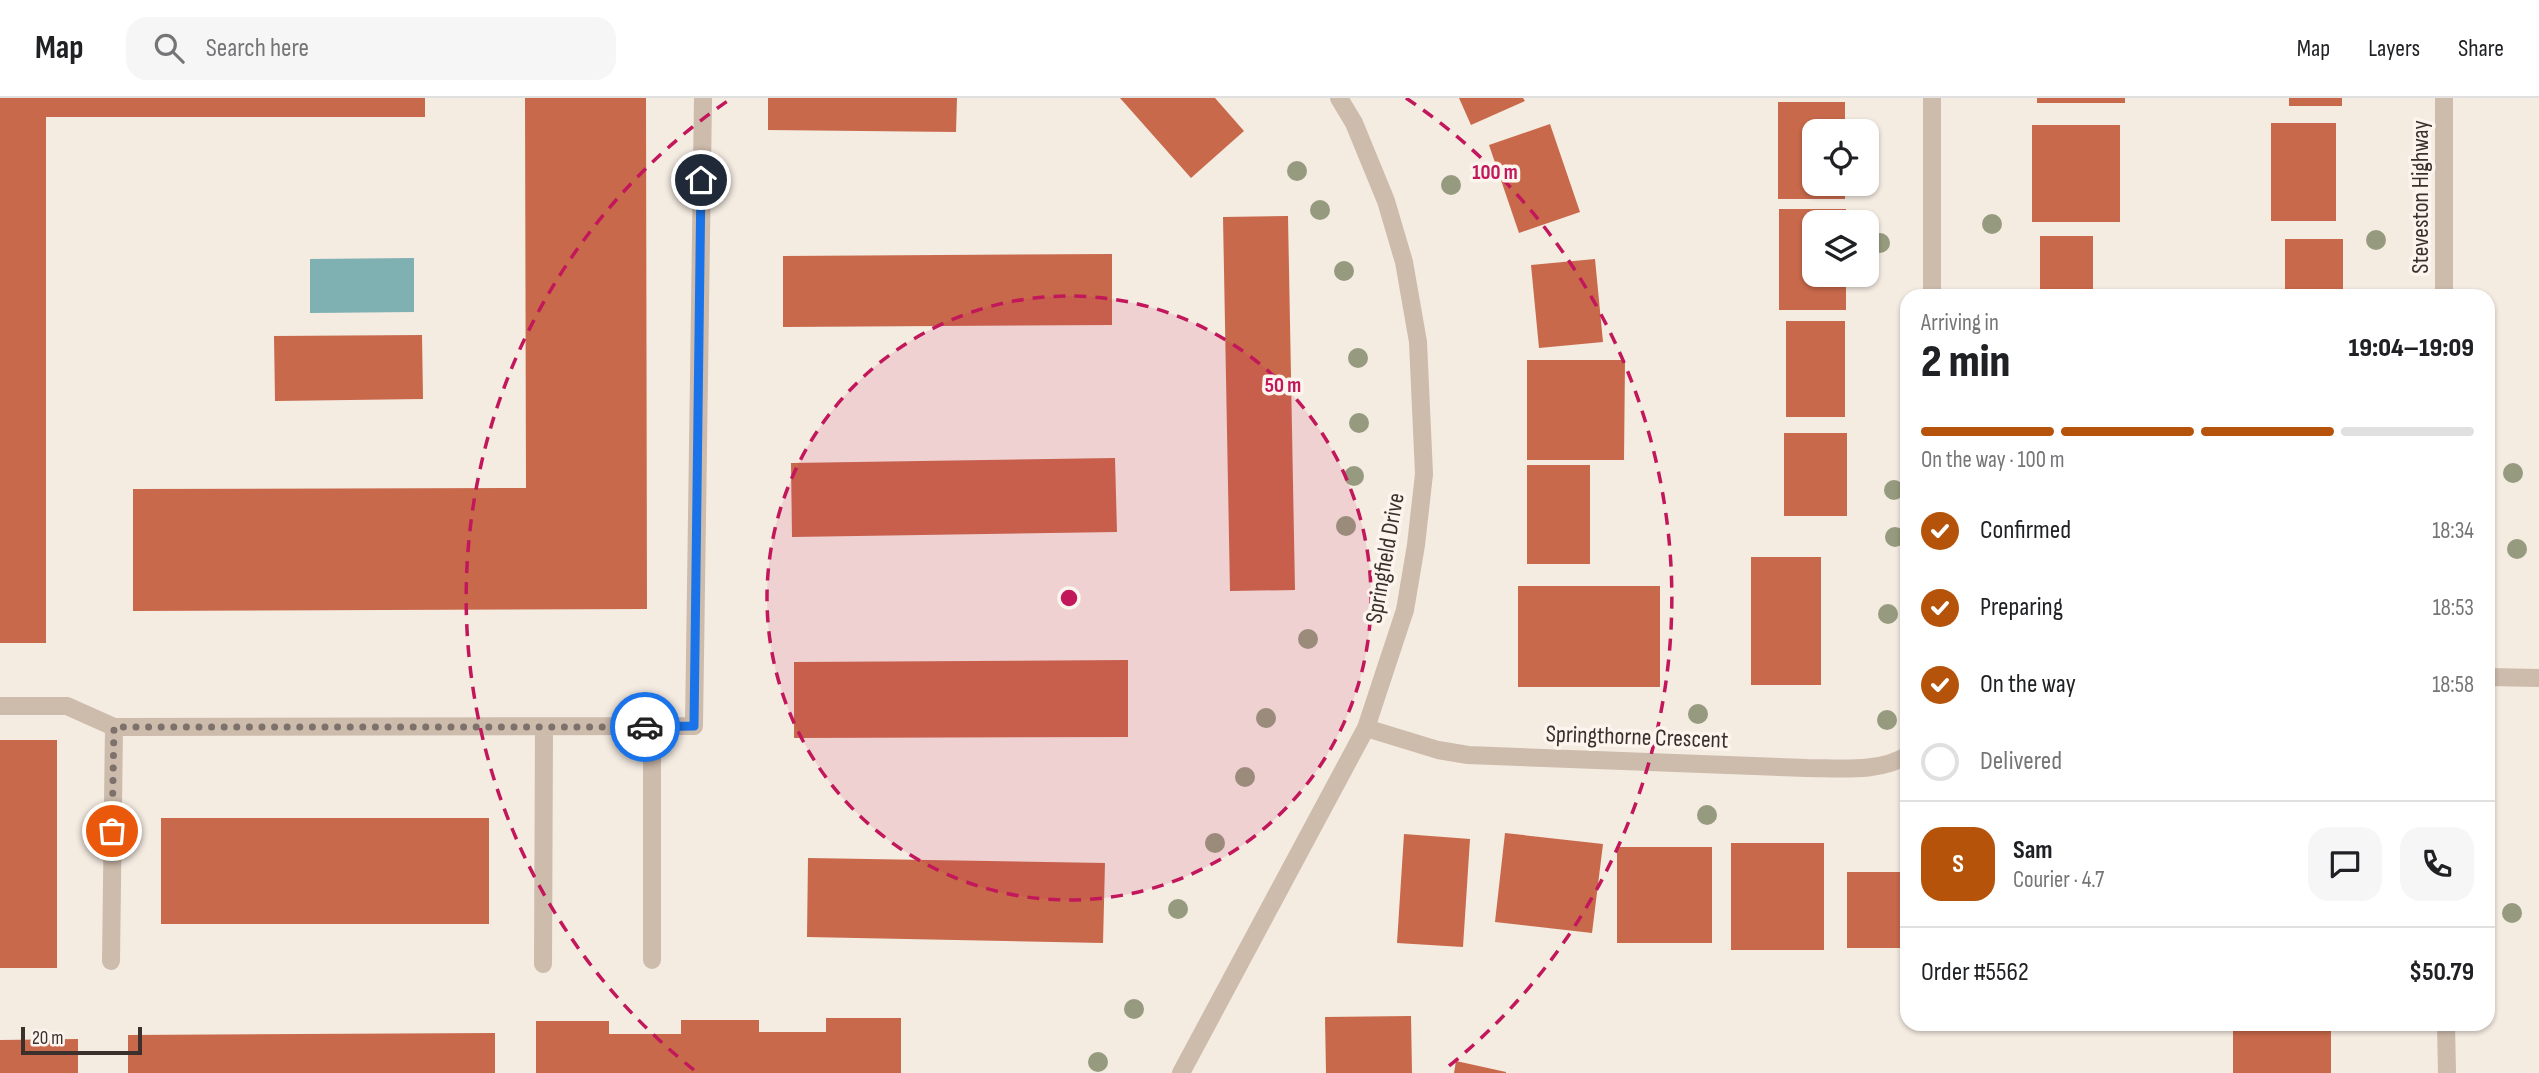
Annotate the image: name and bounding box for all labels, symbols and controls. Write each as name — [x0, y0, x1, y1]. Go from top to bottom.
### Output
search box — [126, 17, 616, 80]
text: Map — [35, 28, 84, 68]
icon: search — [150, 29, 188, 67]
text: Search here — [206, 33, 309, 64]
text: Map — [2297, 34, 2330, 63]
text: Layers — [2368, 34, 2420, 63]
text: Share — [2458, 34, 2504, 63]
map controls — [1802, 119, 1879, 287]
button: locate — [1802, 119, 1879, 196]
street label: Steveston Highway — [2406, 120, 2435, 274]
pin — [671, 150, 731, 210]
text: 100 m — [1472, 160, 1518, 185]
icon: home — [682, 161, 720, 199]
button: layers — [1802, 210, 1879, 287]
text: Arriving in — [1921, 309, 1999, 337]
text: 19:04–19:09 — [2349, 333, 2474, 364]
text: 2 min — [1921, 335, 2010, 390]
text: 50 m — [1265, 373, 1301, 398]
text: On the way · 100 m — [1921, 446, 2065, 474]
street label: Springfield Drive — [1359, 491, 1411, 625]
icon: check — [1921, 512, 1959, 550]
text: Confirmed — [1980, 515, 2071, 546]
text: 18:34 — [2432, 517, 2474, 545]
centre of rings — [1057, 586, 1081, 610]
icon: check — [1921, 589, 1959, 627]
text: Preparing — [1980, 592, 2063, 623]
text: 18:53 — [2433, 594, 2474, 622]
icon: check — [1921, 666, 1959, 704]
text: On the way — [1980, 669, 2076, 700]
text: 18:58 — [2432, 671, 2474, 699]
courier — [610, 692, 680, 762]
icon: car — [626, 708, 664, 746]
street label: Springthorne Crescent — [1545, 719, 1729, 755]
text: Delivered — [1980, 746, 2062, 777]
pin — [82, 801, 142, 861]
icon: bag — [93, 812, 131, 850]
button: chat — [2308, 827, 2382, 901]
button: phone — [2400, 827, 2474, 901]
text: Sam — [2013, 835, 2053, 866]
text: S — [1952, 849, 1964, 880]
text: Courier · 4.7 — [2013, 866, 2104, 894]
text: Order #5562 — [1921, 957, 2029, 988]
text: $50.79 — [2409, 957, 2474, 988]
scale bar — [21, 1024, 142, 1056]
text: 20 m — [32, 1027, 64, 1050]

